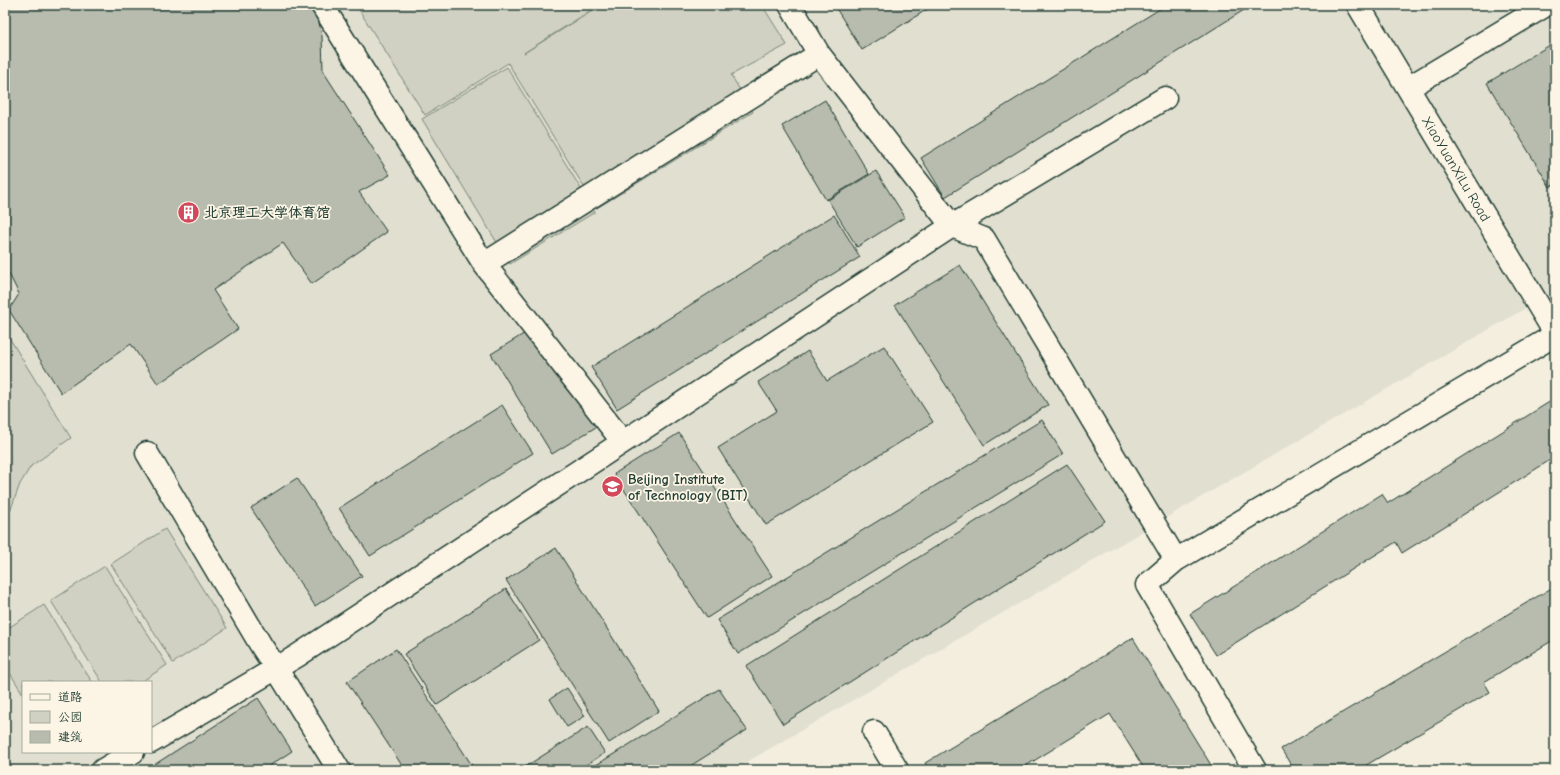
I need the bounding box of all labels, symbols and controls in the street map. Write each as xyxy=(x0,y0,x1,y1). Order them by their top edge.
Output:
street label: XiaoYuanXiLu Road xyxy=(1418,113,1494,225)
building icon: 北京理工大学体育馆 xyxy=(176,199,202,225)
place label: 北京理工大学体育馆 xyxy=(204,204,330,221)
place label: Beijing Institute of Technology (BIT) xyxy=(628,471,748,504)
school or university icon: Beijing Institute of Technology (BIT) xyxy=(599,474,625,500)
legend xyxy=(22,681,152,753)
text: 道路 xyxy=(58,690,82,704)
text: 公园 xyxy=(58,710,82,724)
text: 建筑 xyxy=(58,730,82,744)

